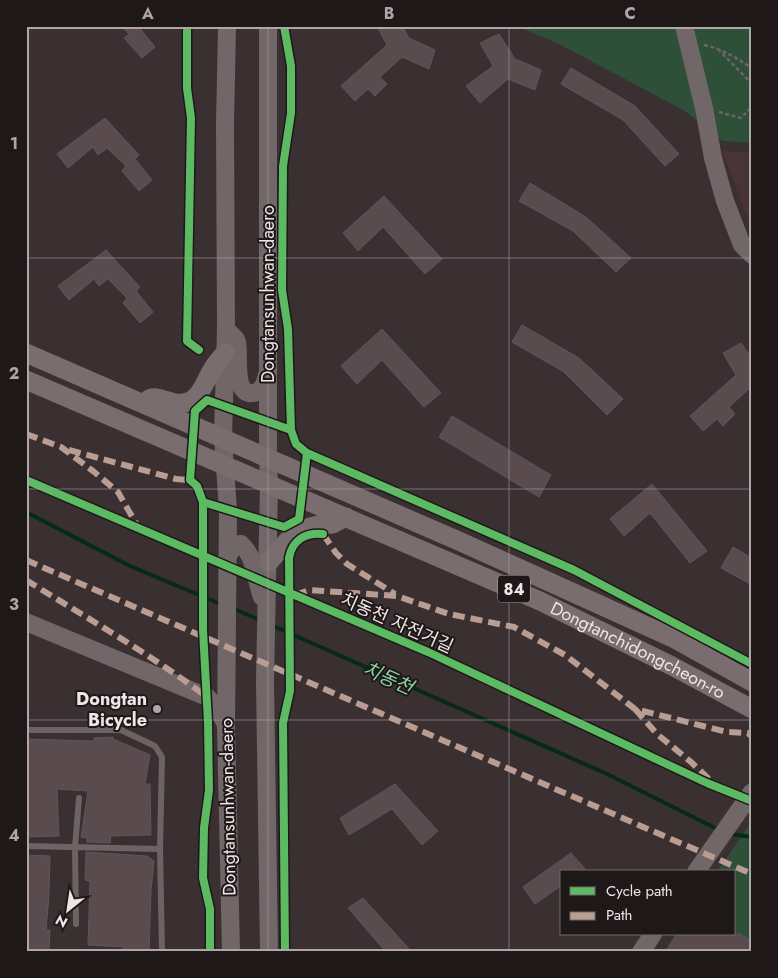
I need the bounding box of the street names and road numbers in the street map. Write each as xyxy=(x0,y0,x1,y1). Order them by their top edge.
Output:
street label: Dongtansunhwan-daero xyxy=(255,205,281,383)
road number: 84 xyxy=(498,576,530,602)
street label: 치동천 자전거길 xyxy=(336,586,458,660)
street label: Dongtanchidongcheon-ro xyxy=(546,595,730,705)
street label: Dongtansunhwan-daero xyxy=(213,718,243,896)

